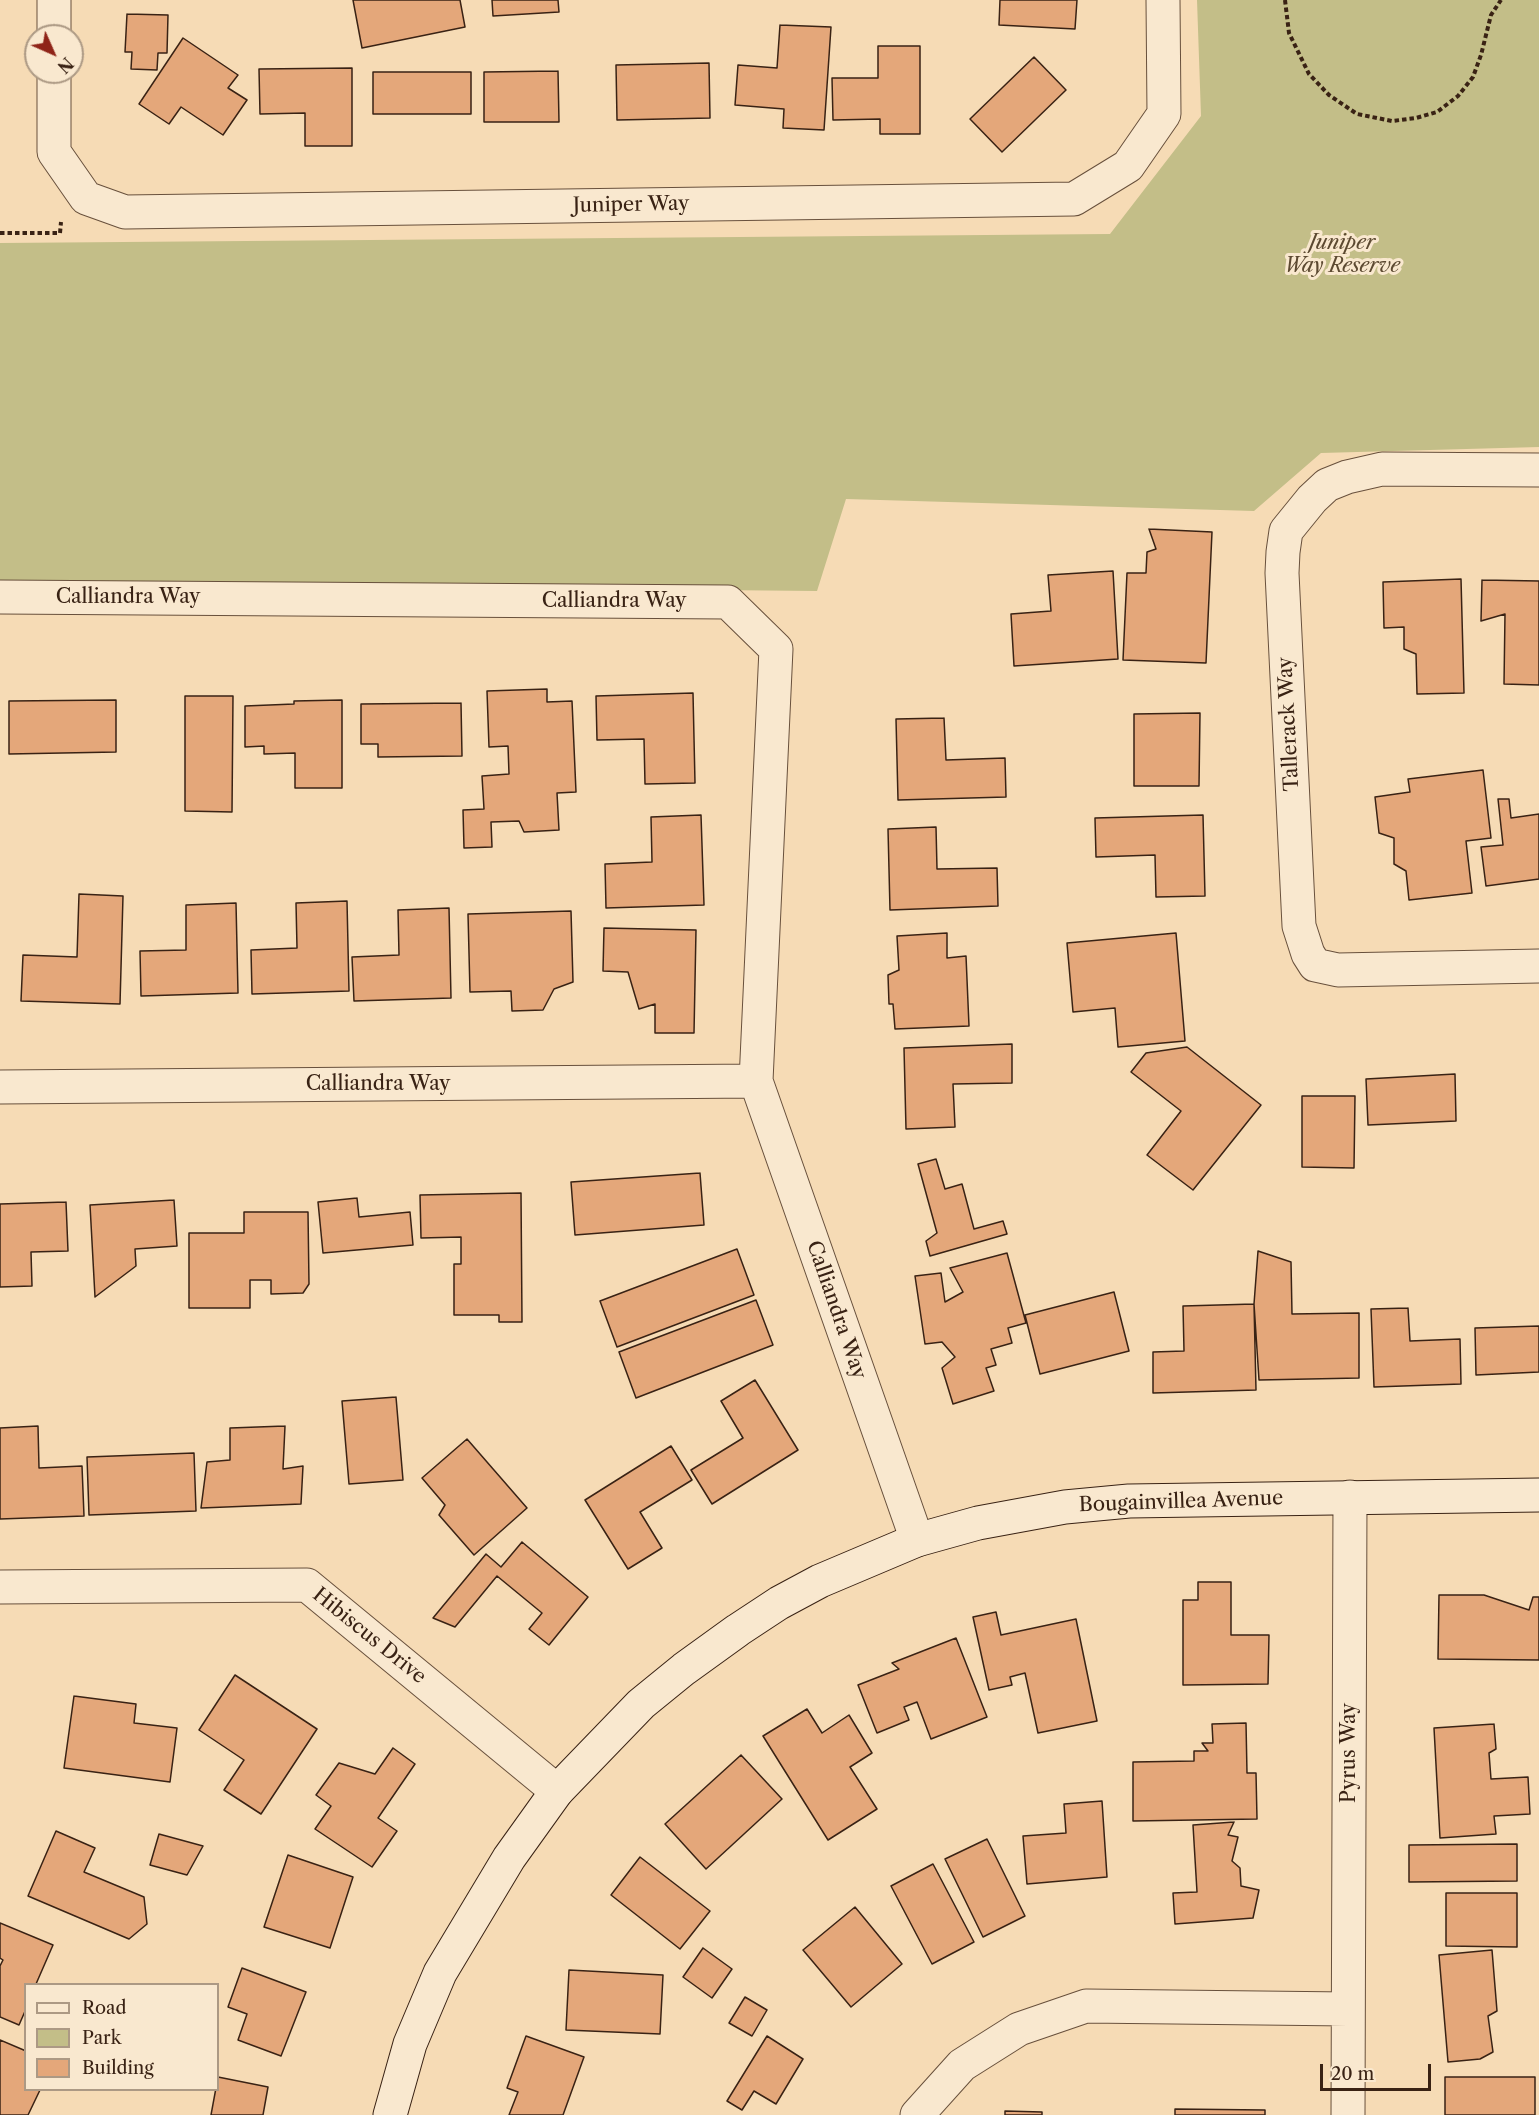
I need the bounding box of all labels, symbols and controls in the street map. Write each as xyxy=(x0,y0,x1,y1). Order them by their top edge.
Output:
north arrow xyxy=(24,24,84,84)
text: N xyxy=(53,53,77,77)
street label: Juniper Way xyxy=(573,192,689,218)
park label: Juniper Way Reserve xyxy=(1284,231,1400,278)
street label: Calliandra Way xyxy=(56,585,200,609)
street label: Calliandra Way xyxy=(542,589,686,613)
street label: Tallerack Way xyxy=(1274,656,1304,792)
street label: Calliandra Way xyxy=(306,1072,450,1096)
street label: Calliandra Way xyxy=(801,1238,871,1382)
street label: Bougainvillea Avenue xyxy=(1078,1486,1284,1518)
street label: Hibiscus Drive xyxy=(307,1583,431,1689)
street label: Pyrus Way xyxy=(1337,1703,1361,1803)
legend xyxy=(24,1983,219,2091)
text: Road xyxy=(82,1997,127,2019)
text: Park xyxy=(82,2027,121,2049)
scale bar xyxy=(1323,2052,1434,2090)
text: Building xyxy=(82,2057,154,2079)
text: 20 m xyxy=(1331,2063,1374,2085)

